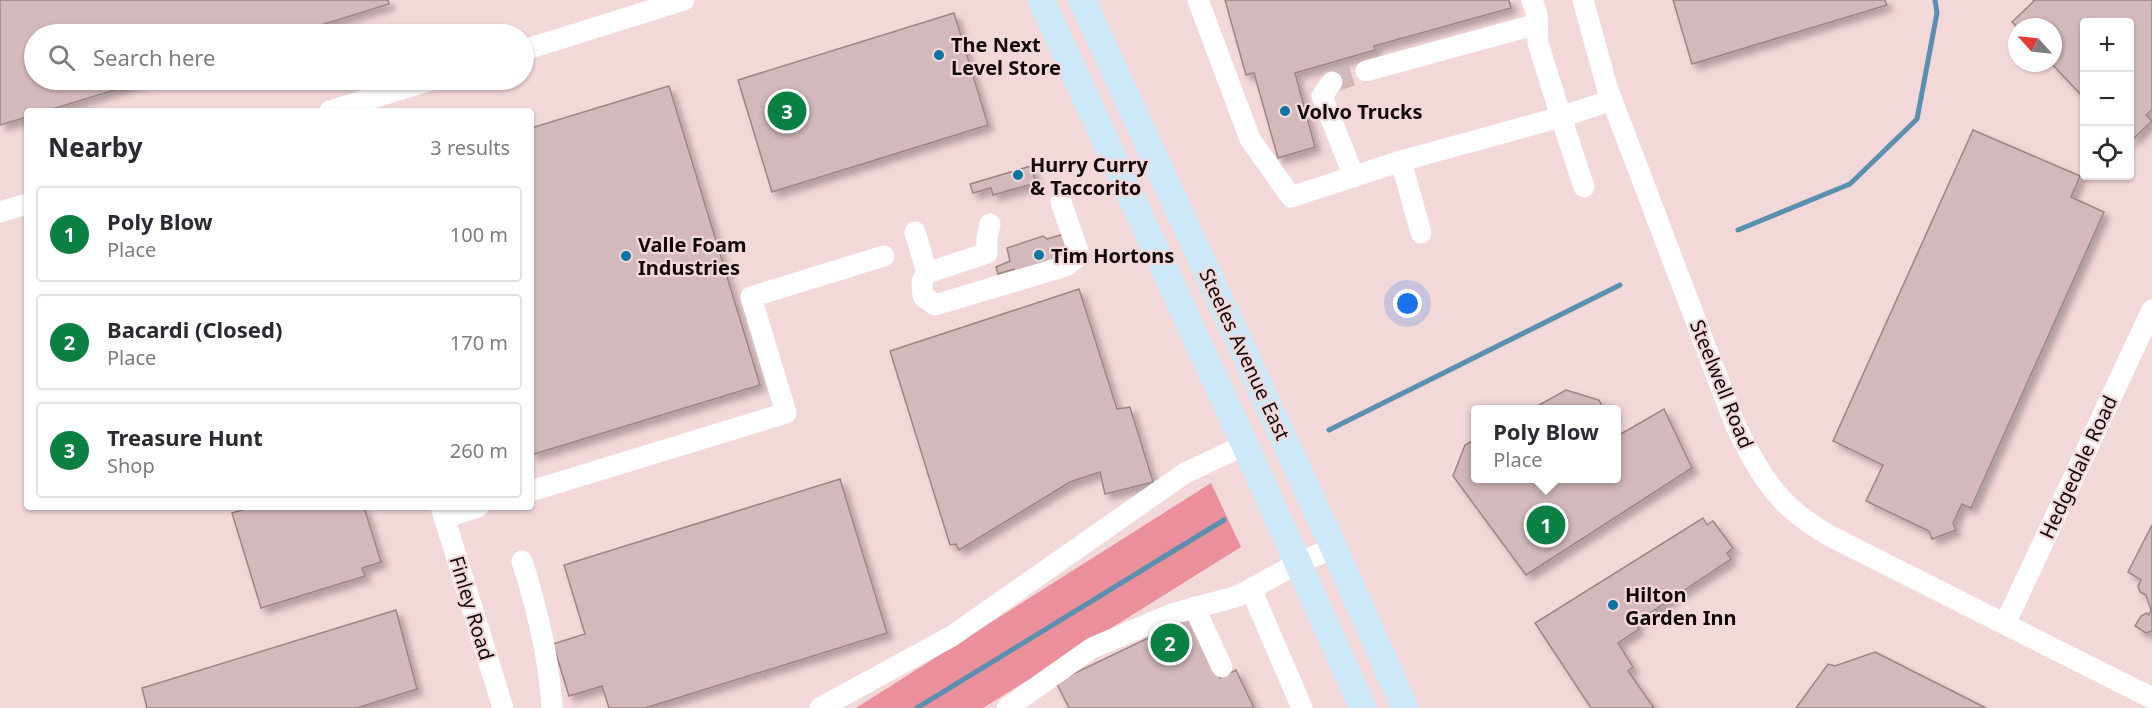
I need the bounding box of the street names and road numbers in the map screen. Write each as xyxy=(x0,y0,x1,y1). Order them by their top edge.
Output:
street label: Steeles Avenue East xyxy=(1193,264,1297,444)
street label: Steelwell Road xyxy=(1684,316,1760,452)
street label: Hedgedale Road xyxy=(2033,391,2123,543)
street label: Finley Road xyxy=(443,553,501,663)

